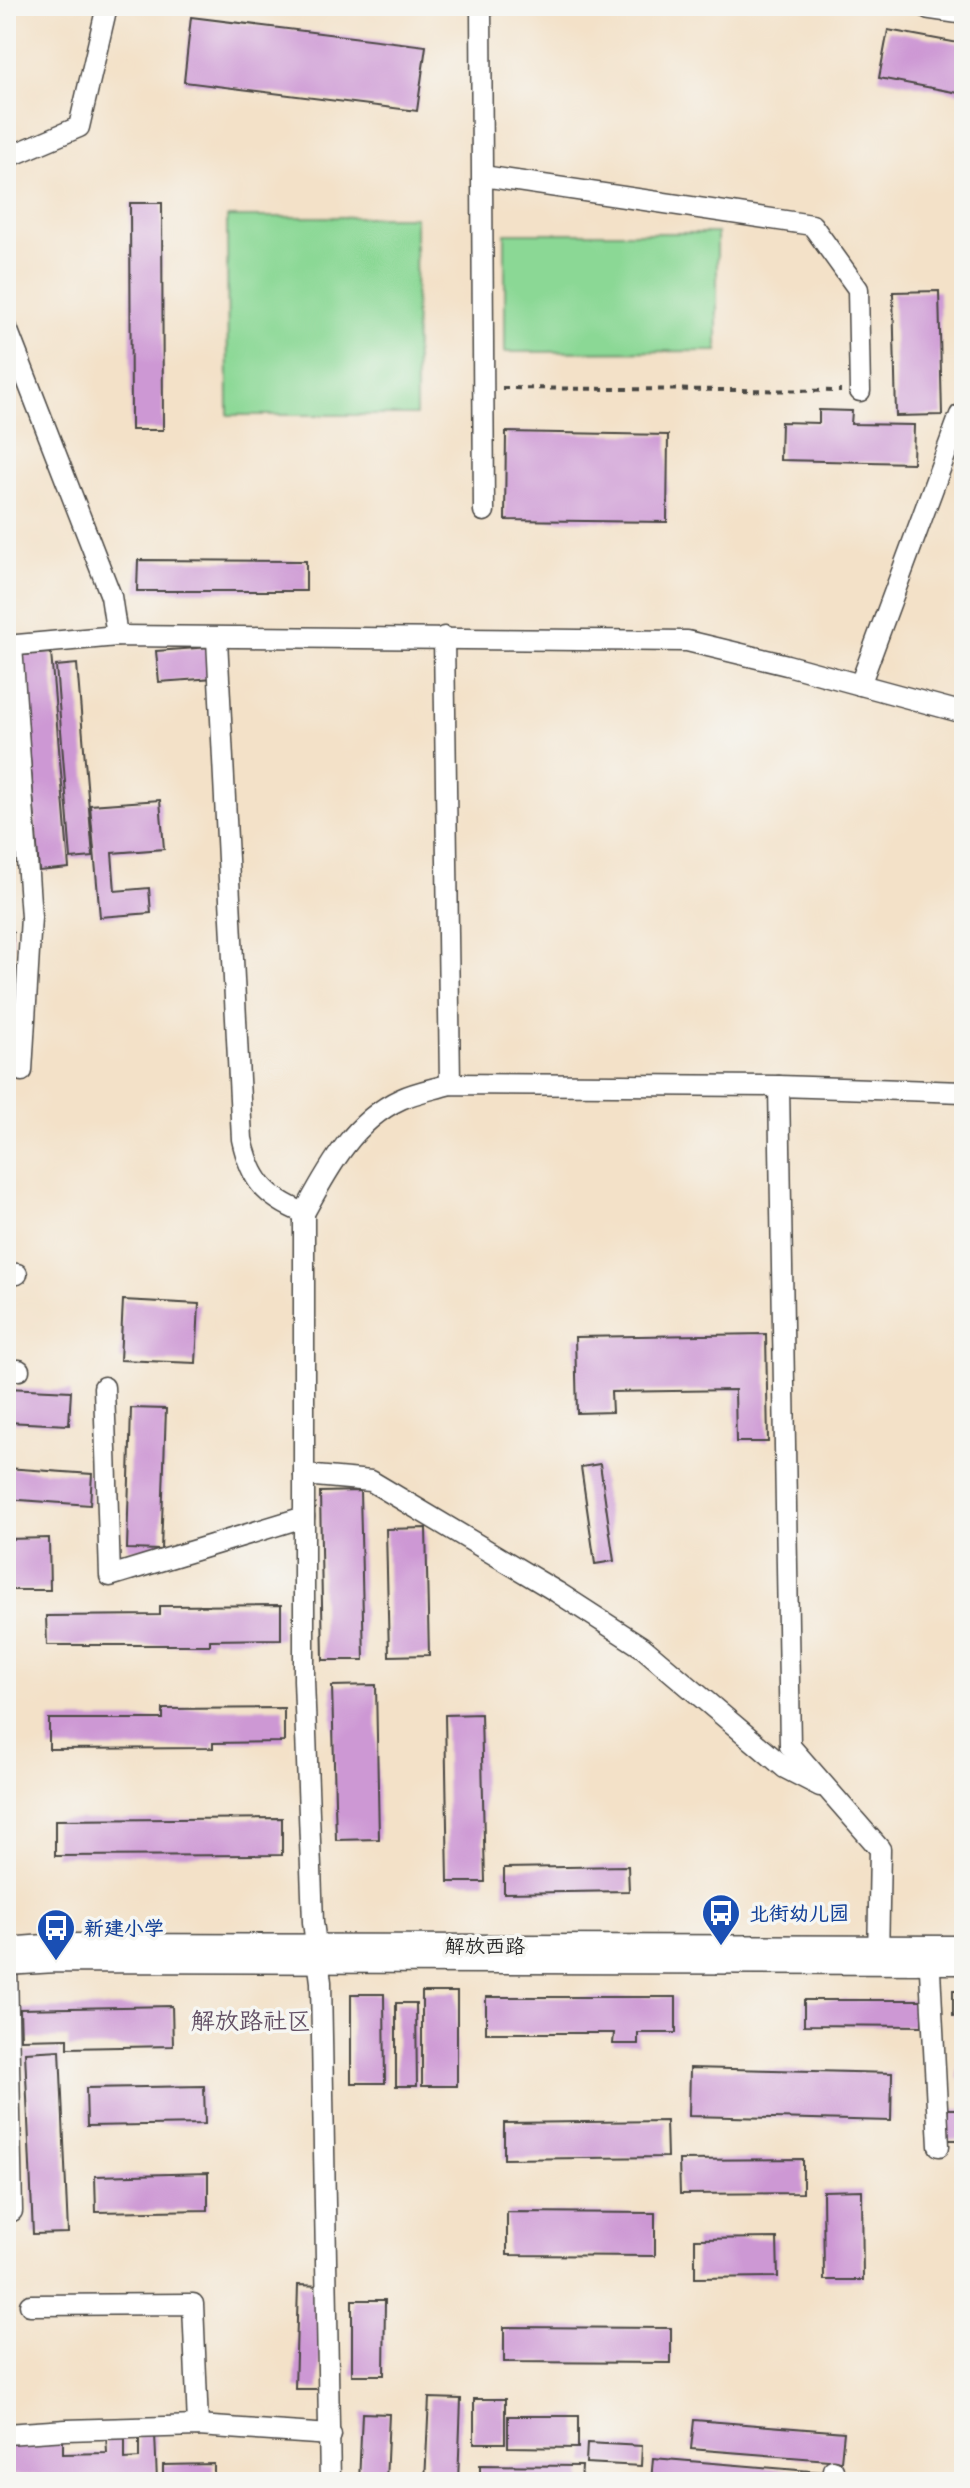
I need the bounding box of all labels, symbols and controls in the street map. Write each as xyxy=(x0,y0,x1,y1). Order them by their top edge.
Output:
bus stop icon: 北街幼儿园 xyxy=(700,1892,742,1947)
place label: 北街幼儿园 xyxy=(749,1899,849,1931)
bus stop icon: 新建小学 xyxy=(35,1907,77,1962)
place label: 新建小学 xyxy=(84,1914,164,1946)
street label: 解放西路 xyxy=(445,1932,526,1964)
district label: 解放路社区 xyxy=(191,2003,311,2042)

